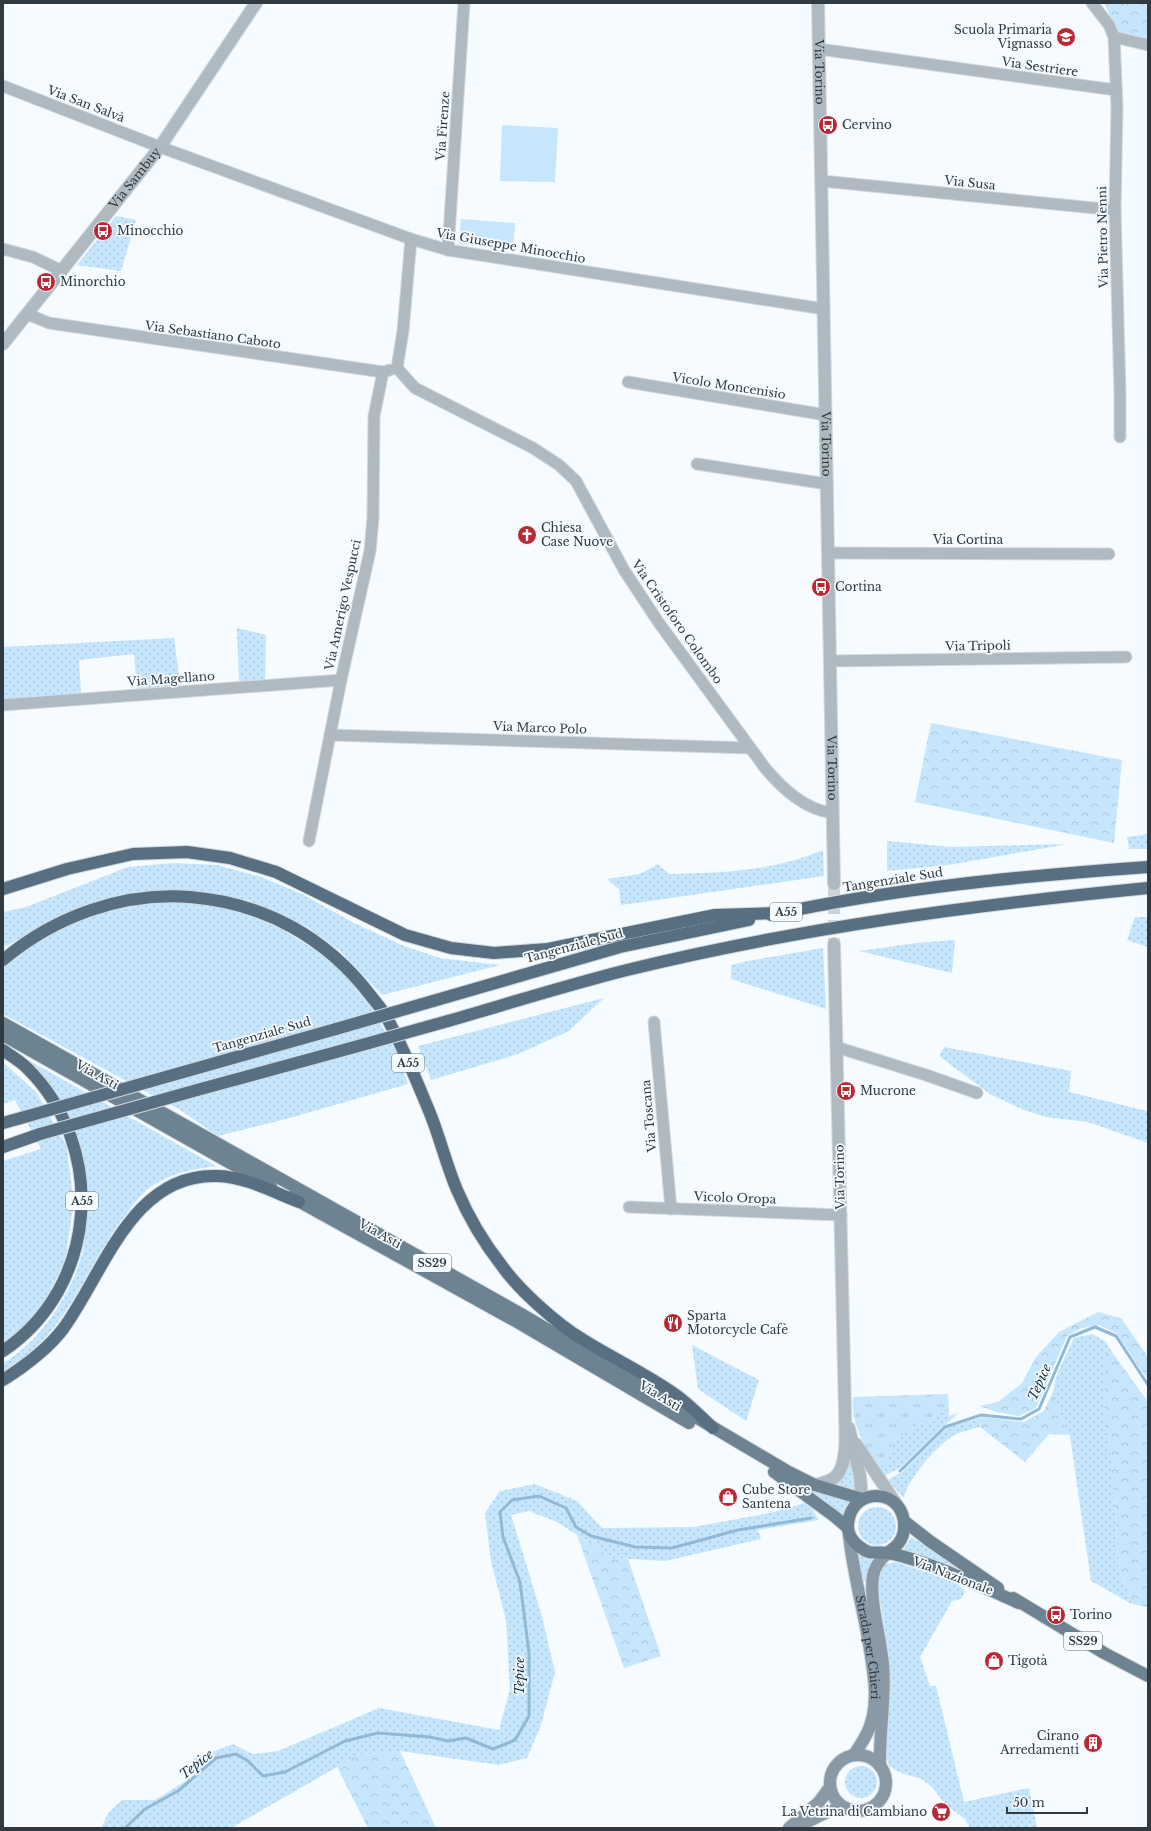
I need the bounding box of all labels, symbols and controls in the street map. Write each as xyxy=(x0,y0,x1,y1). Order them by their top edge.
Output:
place label: Scuola Primaria Vignasso xyxy=(954,22,1052,51)
school or university icon: Scuola Primaria Vignasso xyxy=(1055,26,1077,48)
street label: Via Torino xyxy=(812,38,828,105)
street label: Via Sestriere xyxy=(1000,54,1079,79)
street label: Via San Salvà xyxy=(44,82,127,125)
street label: Via Firenze xyxy=(433,91,452,162)
bus stop icon: Cervino xyxy=(817,114,839,136)
place label: Cervino xyxy=(842,117,892,132)
street label: Via Sambuy xyxy=(105,144,164,212)
street label: Via Susa xyxy=(943,172,997,193)
street label: Via Pietro Nenni xyxy=(1094,186,1111,289)
bus stop icon: Minocchio xyxy=(92,220,114,242)
place label: Minocchio xyxy=(117,223,184,238)
street label: Via Giuseppe Minocchio xyxy=(434,225,587,266)
bus stop icon: Minorchio xyxy=(35,271,57,293)
place label: Minorchio xyxy=(60,274,126,289)
street label: Via Sebastiano Caboto xyxy=(143,317,282,351)
street label: Vicolo Moncenisio xyxy=(670,369,787,402)
street label: Via Torino xyxy=(818,410,835,477)
place label: Chiesa Case Nuove xyxy=(541,520,613,549)
church icon: Chiesa Case Nuove xyxy=(516,524,538,546)
street label: Via Cortina xyxy=(932,532,1003,547)
street label: Via Amerigo Vespucci xyxy=(321,538,364,673)
street label: Via Cristoforo Colombo xyxy=(628,556,726,687)
bus stop icon: Cortina xyxy=(810,576,832,598)
place label: Cortina xyxy=(835,579,882,594)
street label: Via Tripoli xyxy=(944,637,1011,654)
street label: Via Magellano xyxy=(126,668,215,689)
street label: Via Marco Polo xyxy=(492,718,587,737)
street label: Via Torino xyxy=(824,734,840,801)
street label: Tangenziale Sud xyxy=(842,864,944,895)
road number: A55 xyxy=(770,903,802,921)
street label: Tangenziale Sud xyxy=(523,925,625,966)
street label: Tangenziale Sud xyxy=(211,1013,313,1056)
road number: A55 xyxy=(392,1054,424,1072)
street label: Via Asti xyxy=(73,1056,121,1092)
street label: Via Toscana xyxy=(638,1079,659,1154)
bus stop icon: Mucrone xyxy=(835,1080,857,1102)
place label: Mucrone xyxy=(860,1083,916,1098)
street label: Via Torino xyxy=(831,1144,848,1211)
street label: Vicolo Oropa xyxy=(693,1189,777,1206)
road number: A55 xyxy=(66,1192,98,1210)
street label: Via Asti xyxy=(356,1215,404,1251)
road number: SS29 xyxy=(413,1254,451,1272)
place label: Sparta Motorcycle Cafè xyxy=(687,1308,788,1337)
restaurant icon: Sparta Motorcycle Cafè xyxy=(662,1312,684,1334)
water label: Tepice xyxy=(1024,1361,1055,1403)
street label: Via Asti xyxy=(636,1377,684,1414)
place label: Cube Store Santena xyxy=(742,1482,810,1511)
shop icon: Cube Store Santena xyxy=(717,1486,739,1508)
street label: Via Nazionale xyxy=(910,1553,996,1598)
street label: Strada per Chieri xyxy=(853,1594,883,1700)
bus stop icon: Torino xyxy=(1045,1604,1067,1626)
place label: Torino xyxy=(1070,1607,1112,1622)
road number: SS29 xyxy=(1064,1632,1102,1650)
shop icon: Tigotà xyxy=(983,1650,1005,1672)
place label: Tigotà xyxy=(1008,1653,1048,1668)
water label: Tepice xyxy=(511,1657,528,1695)
place label: Cirano Arredamenti xyxy=(999,1728,1079,1757)
building icon: Cirano Arredamenti xyxy=(1082,1732,1104,1754)
water label: Tepice xyxy=(176,1746,217,1783)
scale bar xyxy=(1007,1789,1087,1815)
text: 50 m xyxy=(1013,1795,1045,1810)
supermarket icon: La Vetrina di Cambiano xyxy=(930,1801,952,1823)
place label: La Vetrina di Cambiano xyxy=(781,1804,927,1819)

